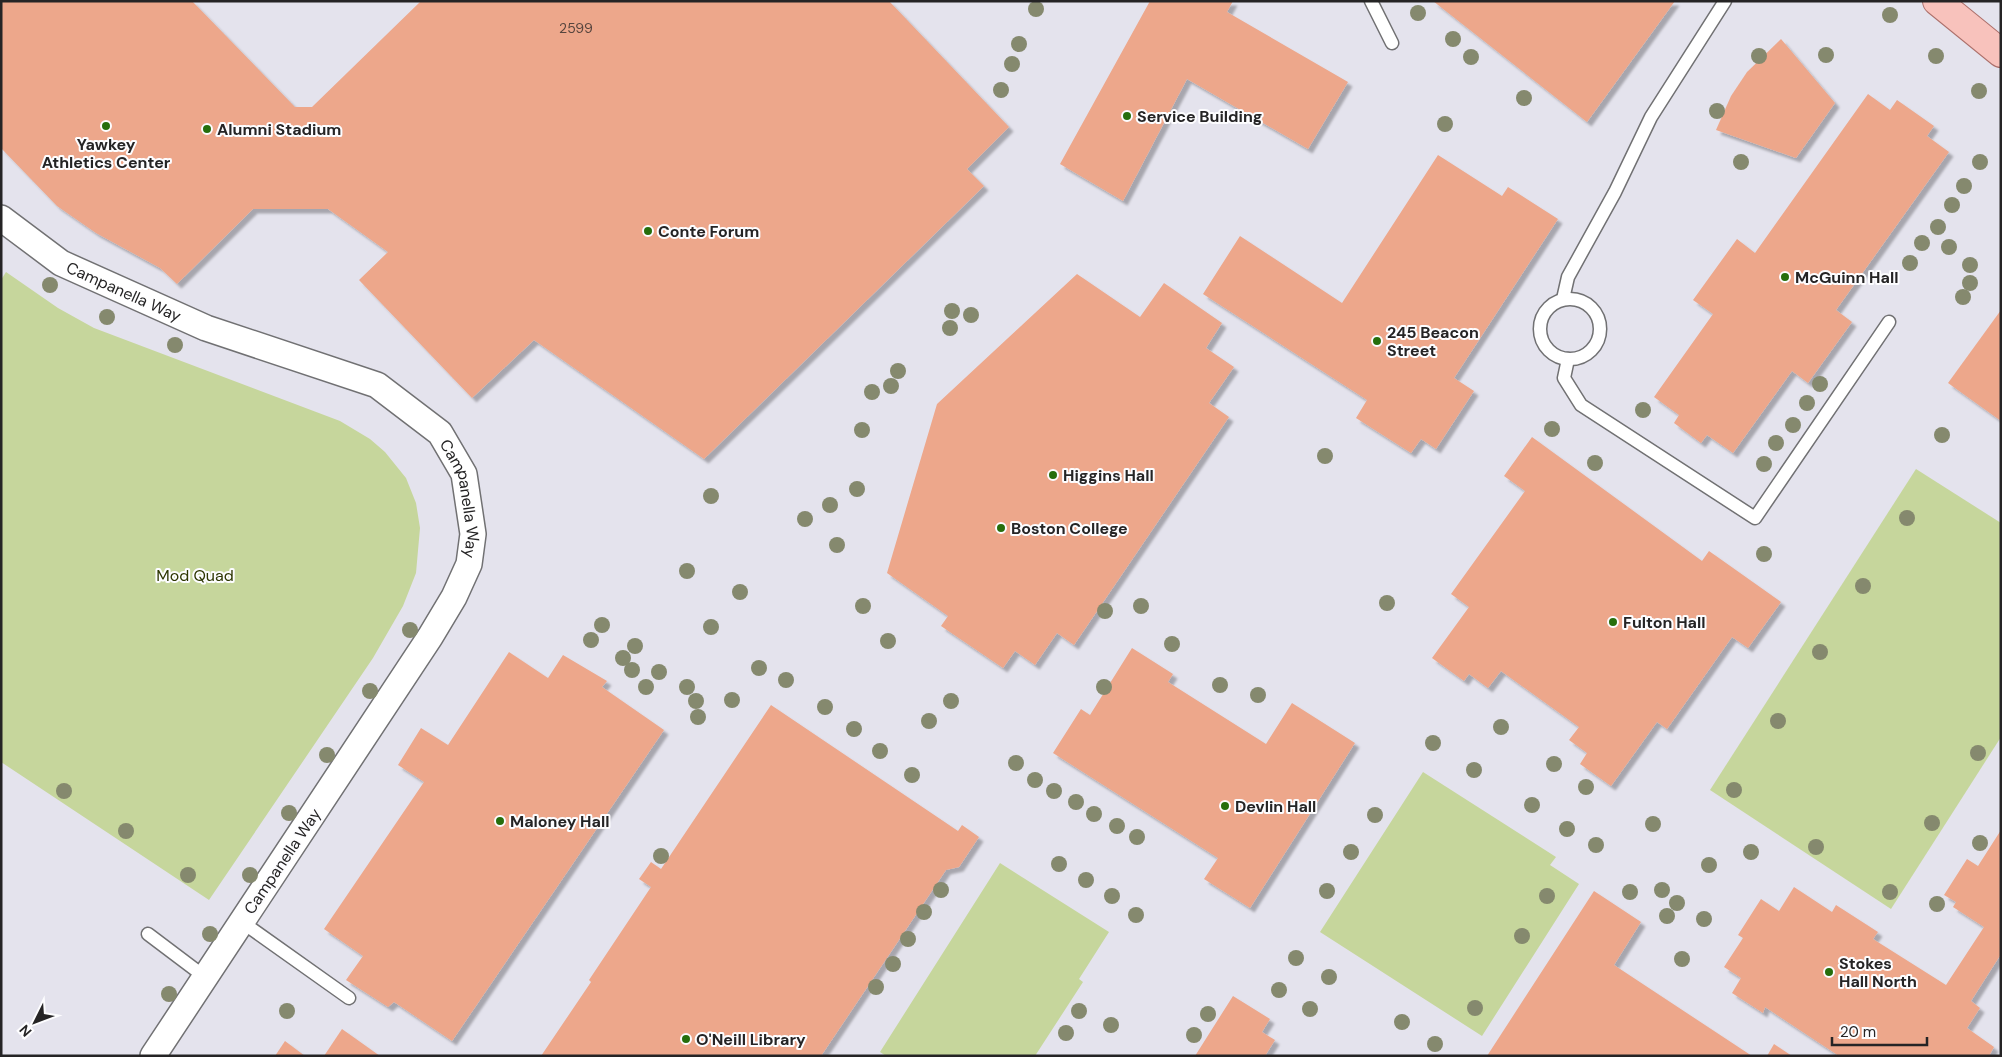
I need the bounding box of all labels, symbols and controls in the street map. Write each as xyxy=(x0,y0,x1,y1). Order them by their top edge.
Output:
house number: 2599 xyxy=(559,19,593,37)
place label: Service Building xyxy=(1137,106,1262,127)
marker: Service Building xyxy=(1121,110,1133,122)
place label: Alumni Stadium xyxy=(217,119,341,140)
marker: Yawkey Athletics Center xyxy=(100,120,112,132)
marker: Alumni Stadium xyxy=(201,123,213,135)
place label: Yawkey Athletics Center xyxy=(42,134,171,173)
place label: Conte Forum xyxy=(658,221,759,242)
marker: Conte Forum xyxy=(642,225,654,237)
street label: Campanella Way xyxy=(63,257,185,327)
place label: McGuinn Hall xyxy=(1795,267,1898,288)
marker: McGuinn Hall xyxy=(1779,271,1791,283)
place label: 245 Beacon Street xyxy=(1387,322,1479,361)
marker: 245 Beacon Street xyxy=(1371,335,1383,347)
street label: Campanella Way xyxy=(435,436,484,560)
place label: Higgins Hall xyxy=(1063,465,1154,486)
marker: Higgins Hall xyxy=(1047,469,1059,481)
place label: Boston College xyxy=(1011,518,1128,539)
marker: Boston College xyxy=(995,522,1007,534)
park label: Mod Quad xyxy=(156,565,234,586)
place label: Fulton Hall xyxy=(1623,612,1705,633)
marker: Fulton Hall xyxy=(1607,616,1619,628)
place label: Devlin Hall xyxy=(1235,796,1316,817)
marker: Devlin Hall xyxy=(1219,800,1231,812)
street label: Campanella Way xyxy=(239,804,326,918)
place label: Maloney Hall xyxy=(510,811,609,832)
marker: Maloney Hall xyxy=(494,815,506,827)
place label: Stokes Hall North xyxy=(1839,953,1917,992)
marker: Stokes Hall North xyxy=(1823,966,1835,978)
north arrow xyxy=(10,997,60,1047)
scale bar xyxy=(1832,1014,1927,1046)
text: N xyxy=(15,1021,35,1041)
text: 20 m xyxy=(1840,1022,1876,1042)
place label: O'Neill Library xyxy=(696,1029,806,1050)
marker: O'Neill Library xyxy=(680,1033,692,1045)

